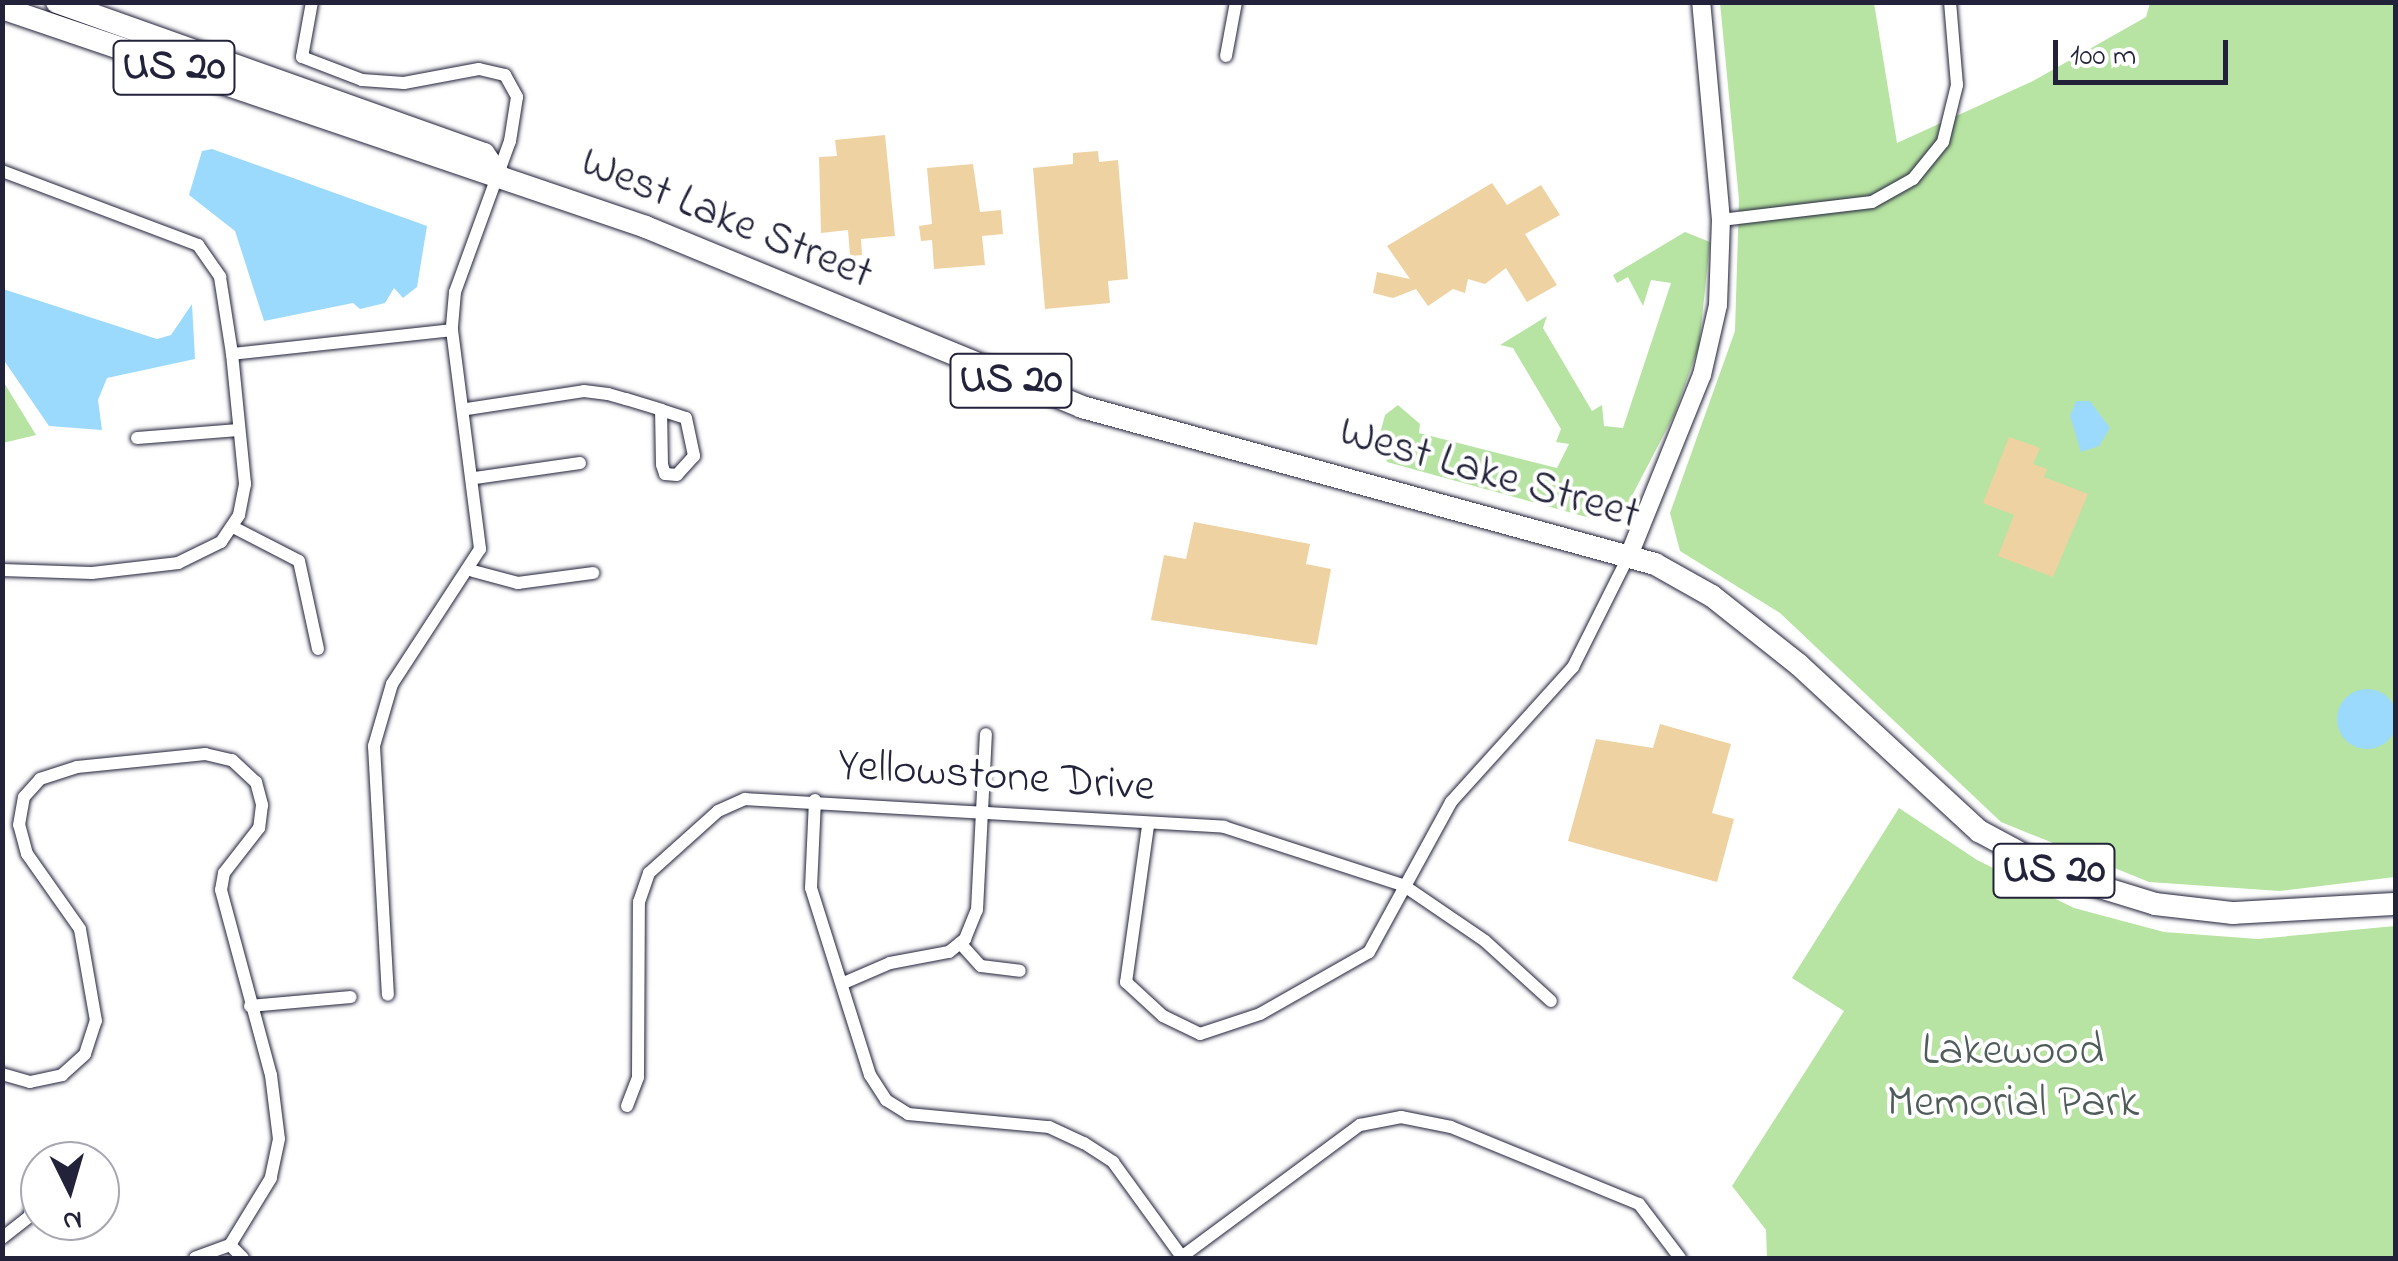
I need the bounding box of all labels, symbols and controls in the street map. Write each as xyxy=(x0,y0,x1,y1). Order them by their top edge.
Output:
scale bar xyxy=(2058,20,2233,82)
road number: US 20 xyxy=(111,31,236,105)
text: 100 m xyxy=(2070,35,2136,79)
street label: West Lake Street xyxy=(572,137,880,303)
road number: US 20 xyxy=(948,344,1074,418)
street label: West Lake Street xyxy=(1333,406,1645,544)
street label: Yellowstone Drive xyxy=(836,740,1156,816)
road number: US 20 xyxy=(1992,834,2116,908)
park label: Lakewood Memorial Park xyxy=(1887,1026,2139,1132)
north arrow xyxy=(20,1141,120,1241)
text: N xyxy=(61,1198,84,1241)

